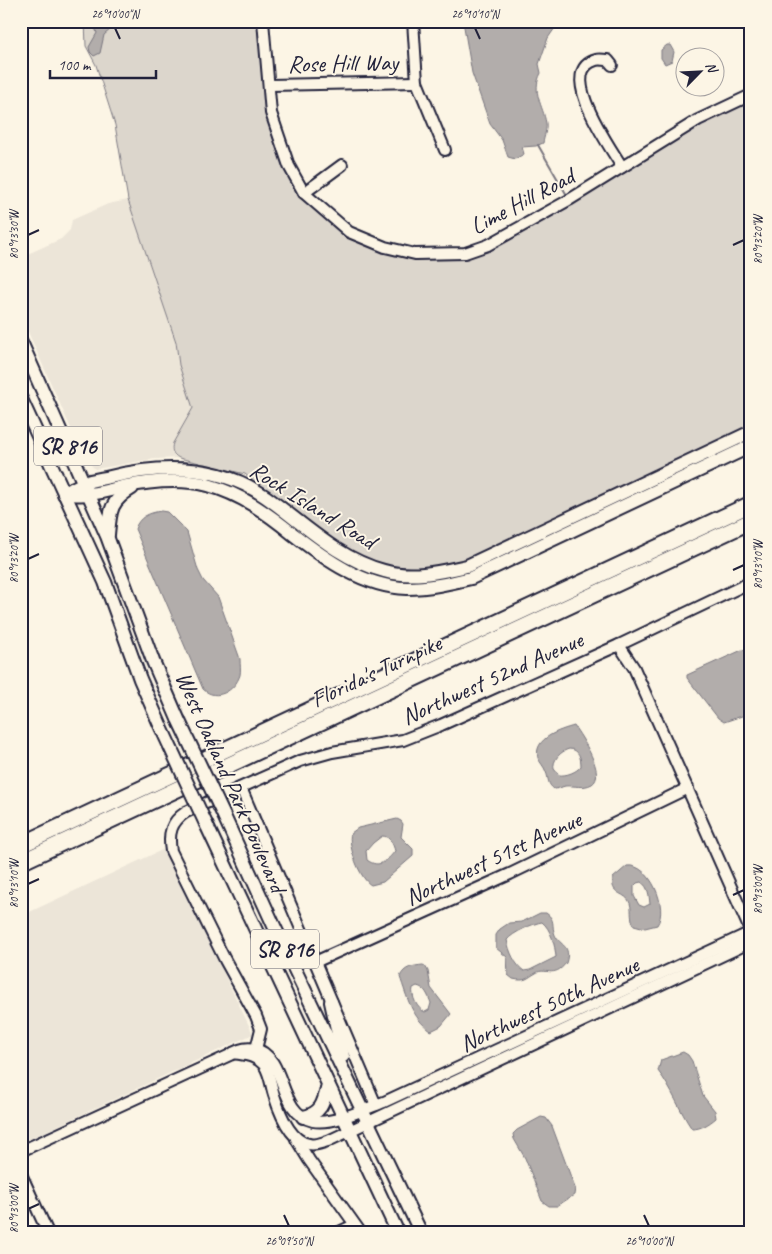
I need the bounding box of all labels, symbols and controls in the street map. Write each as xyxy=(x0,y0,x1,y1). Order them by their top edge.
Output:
text: 26°10'00"N xyxy=(91,6,140,22)
text: 26°10'10"N xyxy=(451,6,500,22)
street label: Rose Hill Way xyxy=(288,47,400,79)
scale bar xyxy=(50,48,156,80)
north arrow xyxy=(674,48,724,98)
text: 100 m xyxy=(58,56,92,75)
text: N xyxy=(702,59,722,76)
street label: Lime Hill Road xyxy=(465,160,582,241)
text: 80°13'30"W xyxy=(6,208,22,259)
text: 80°13'20"W xyxy=(750,213,766,264)
road number: SR 816 xyxy=(34,426,102,466)
street label: Rock Island Road xyxy=(244,454,385,557)
text: 80°13'20"W xyxy=(6,532,22,583)
text: 80°13'10"W xyxy=(750,538,766,589)
street label: Northwest 52nd Avenue xyxy=(397,624,589,731)
street label: Florida's Turnpike xyxy=(306,627,448,714)
street label: West Oakland Park Boulevard xyxy=(169,667,295,900)
street label: Northwest 51st Avenue xyxy=(400,803,588,912)
text: 80°13'10"W xyxy=(6,857,22,908)
text: 80°13'00"W xyxy=(750,863,766,914)
road number: SR 816 xyxy=(251,930,319,969)
street label: Northwest 50th Avenue xyxy=(455,948,645,1059)
text: 80°13'00"W xyxy=(6,1182,22,1233)
text: 26°09'50"N xyxy=(265,1233,314,1249)
text: 26°10'00"N xyxy=(625,1233,674,1249)

